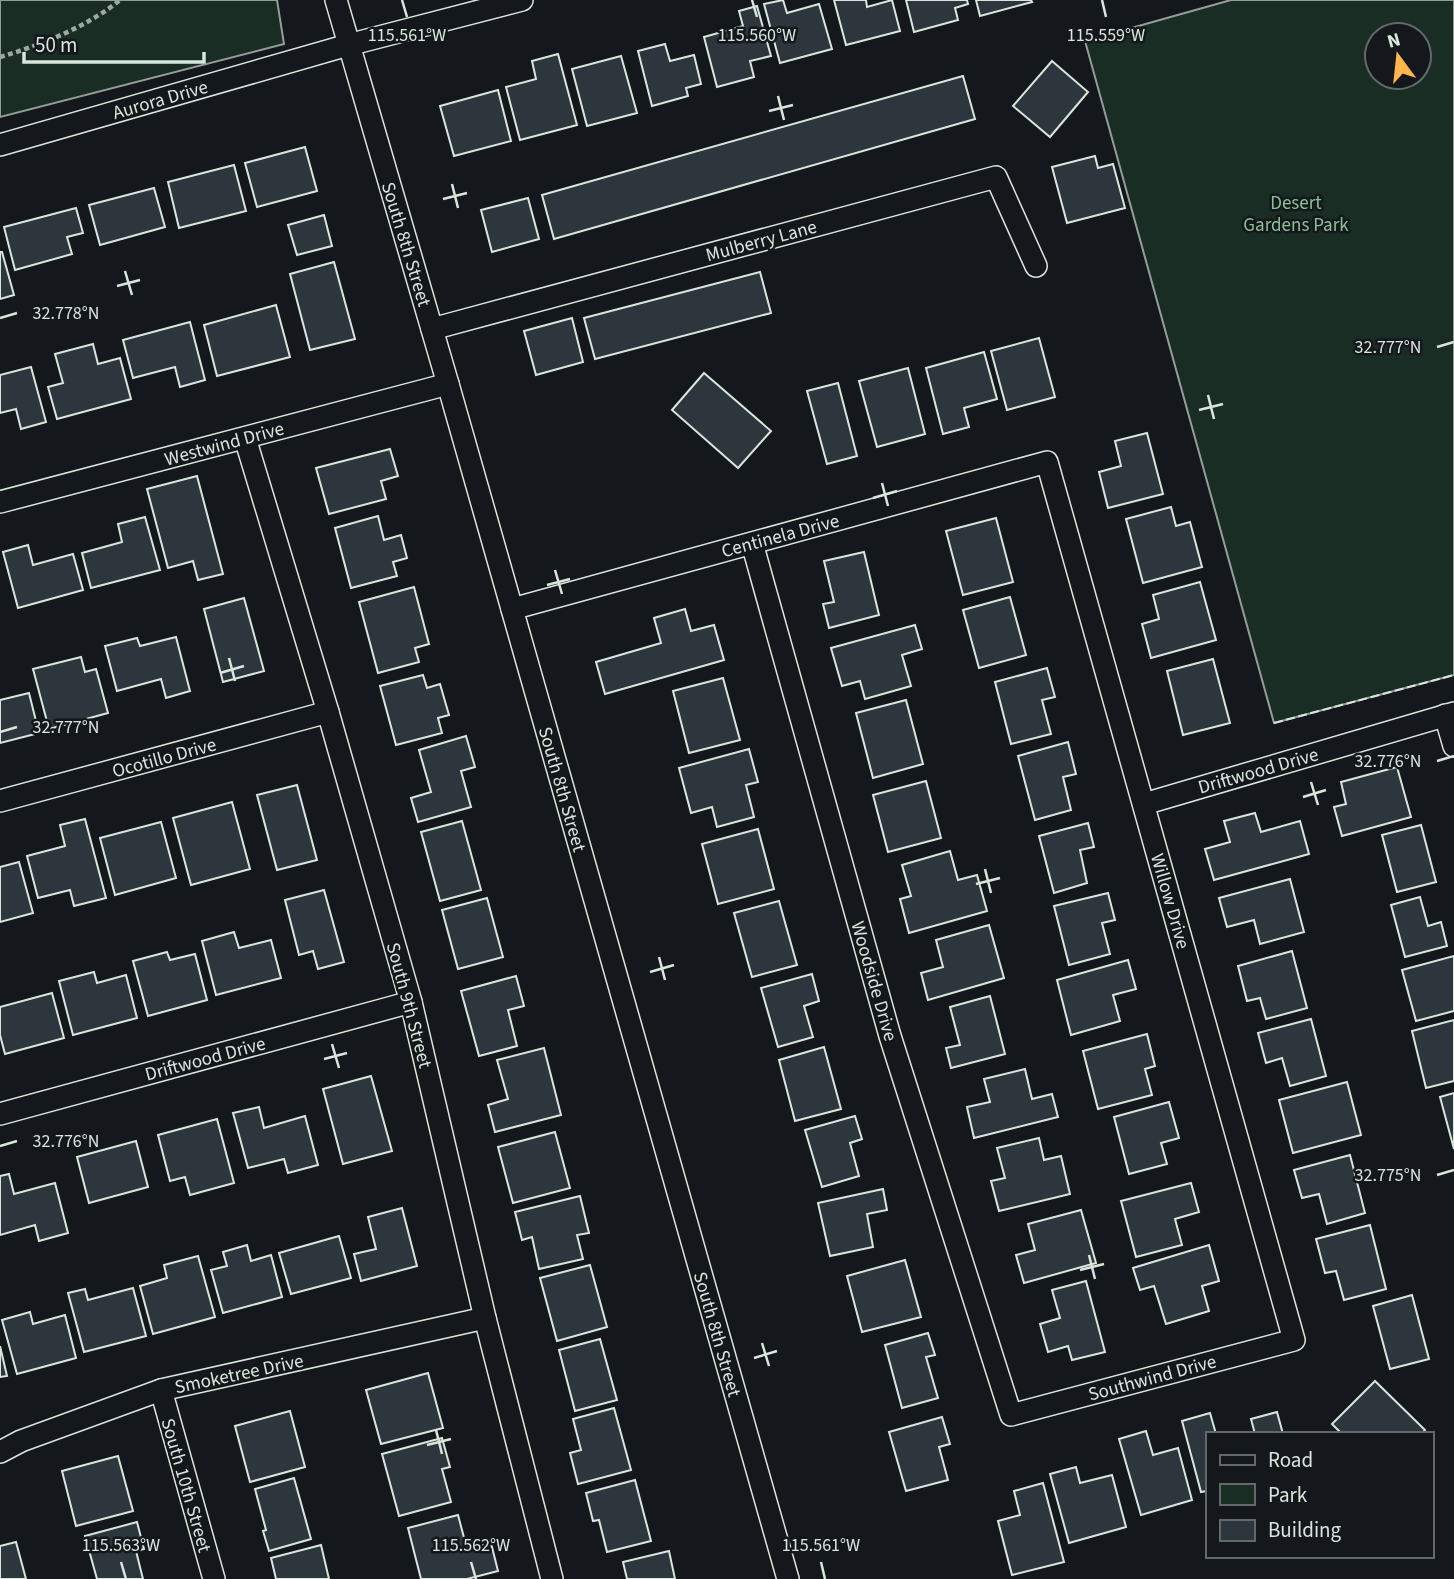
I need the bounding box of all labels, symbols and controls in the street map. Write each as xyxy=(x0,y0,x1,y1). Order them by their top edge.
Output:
scale bar xyxy=(24,21,205,65)
north arrow xyxy=(1363,21,1433,91)
text: 115.561°W xyxy=(368,23,446,48)
text: 115.560°W xyxy=(718,23,796,48)
text: 115.559°W xyxy=(1067,23,1145,48)
text: N xyxy=(1384,26,1404,56)
text: 50 m xyxy=(35,30,77,60)
street label: Aurora Drive xyxy=(110,74,211,127)
street label: South 8th Street xyxy=(374,179,437,311)
park label: Desert Gardens Park xyxy=(1243,190,1349,239)
street label: Mulberry Lane xyxy=(703,214,820,269)
text: 32.778°N xyxy=(33,301,99,326)
text: 32.777°N xyxy=(1355,335,1421,360)
street label: Westwind Drive xyxy=(162,416,287,473)
street label: Centinela Drive xyxy=(718,508,842,565)
text: 32.777°N xyxy=(33,715,99,740)
street label: South 8th Street xyxy=(531,724,592,856)
street label: Ocotillo Drive xyxy=(109,732,220,785)
street label: Driftwood Drive xyxy=(1195,741,1322,802)
text: 32.776°N xyxy=(1355,749,1421,774)
street label: Willow Drive xyxy=(1143,851,1196,952)
street label: Woodside Drive xyxy=(844,918,904,1045)
street label: South 9th Street xyxy=(379,940,438,1072)
street label: Driftwood Drive xyxy=(142,1030,269,1089)
text: 32.776°N xyxy=(33,1129,99,1154)
text: 32.775°N xyxy=(1355,1163,1421,1188)
street label: South 8th Street xyxy=(686,1269,747,1401)
street label: Smoketree Drive xyxy=(172,1348,306,1401)
street label: Southwind Drive xyxy=(1085,1348,1220,1409)
street label: South 10th Street xyxy=(154,1415,218,1556)
legend xyxy=(1206,1432,1433,1558)
text: Road xyxy=(1268,1445,1313,1475)
text: Park xyxy=(1268,1480,1308,1510)
text: Building xyxy=(1268,1515,1342,1545)
text: 115.563°W xyxy=(82,1533,160,1558)
text: 115.562°W xyxy=(432,1533,510,1558)
text: 115.561°W xyxy=(782,1533,860,1558)

